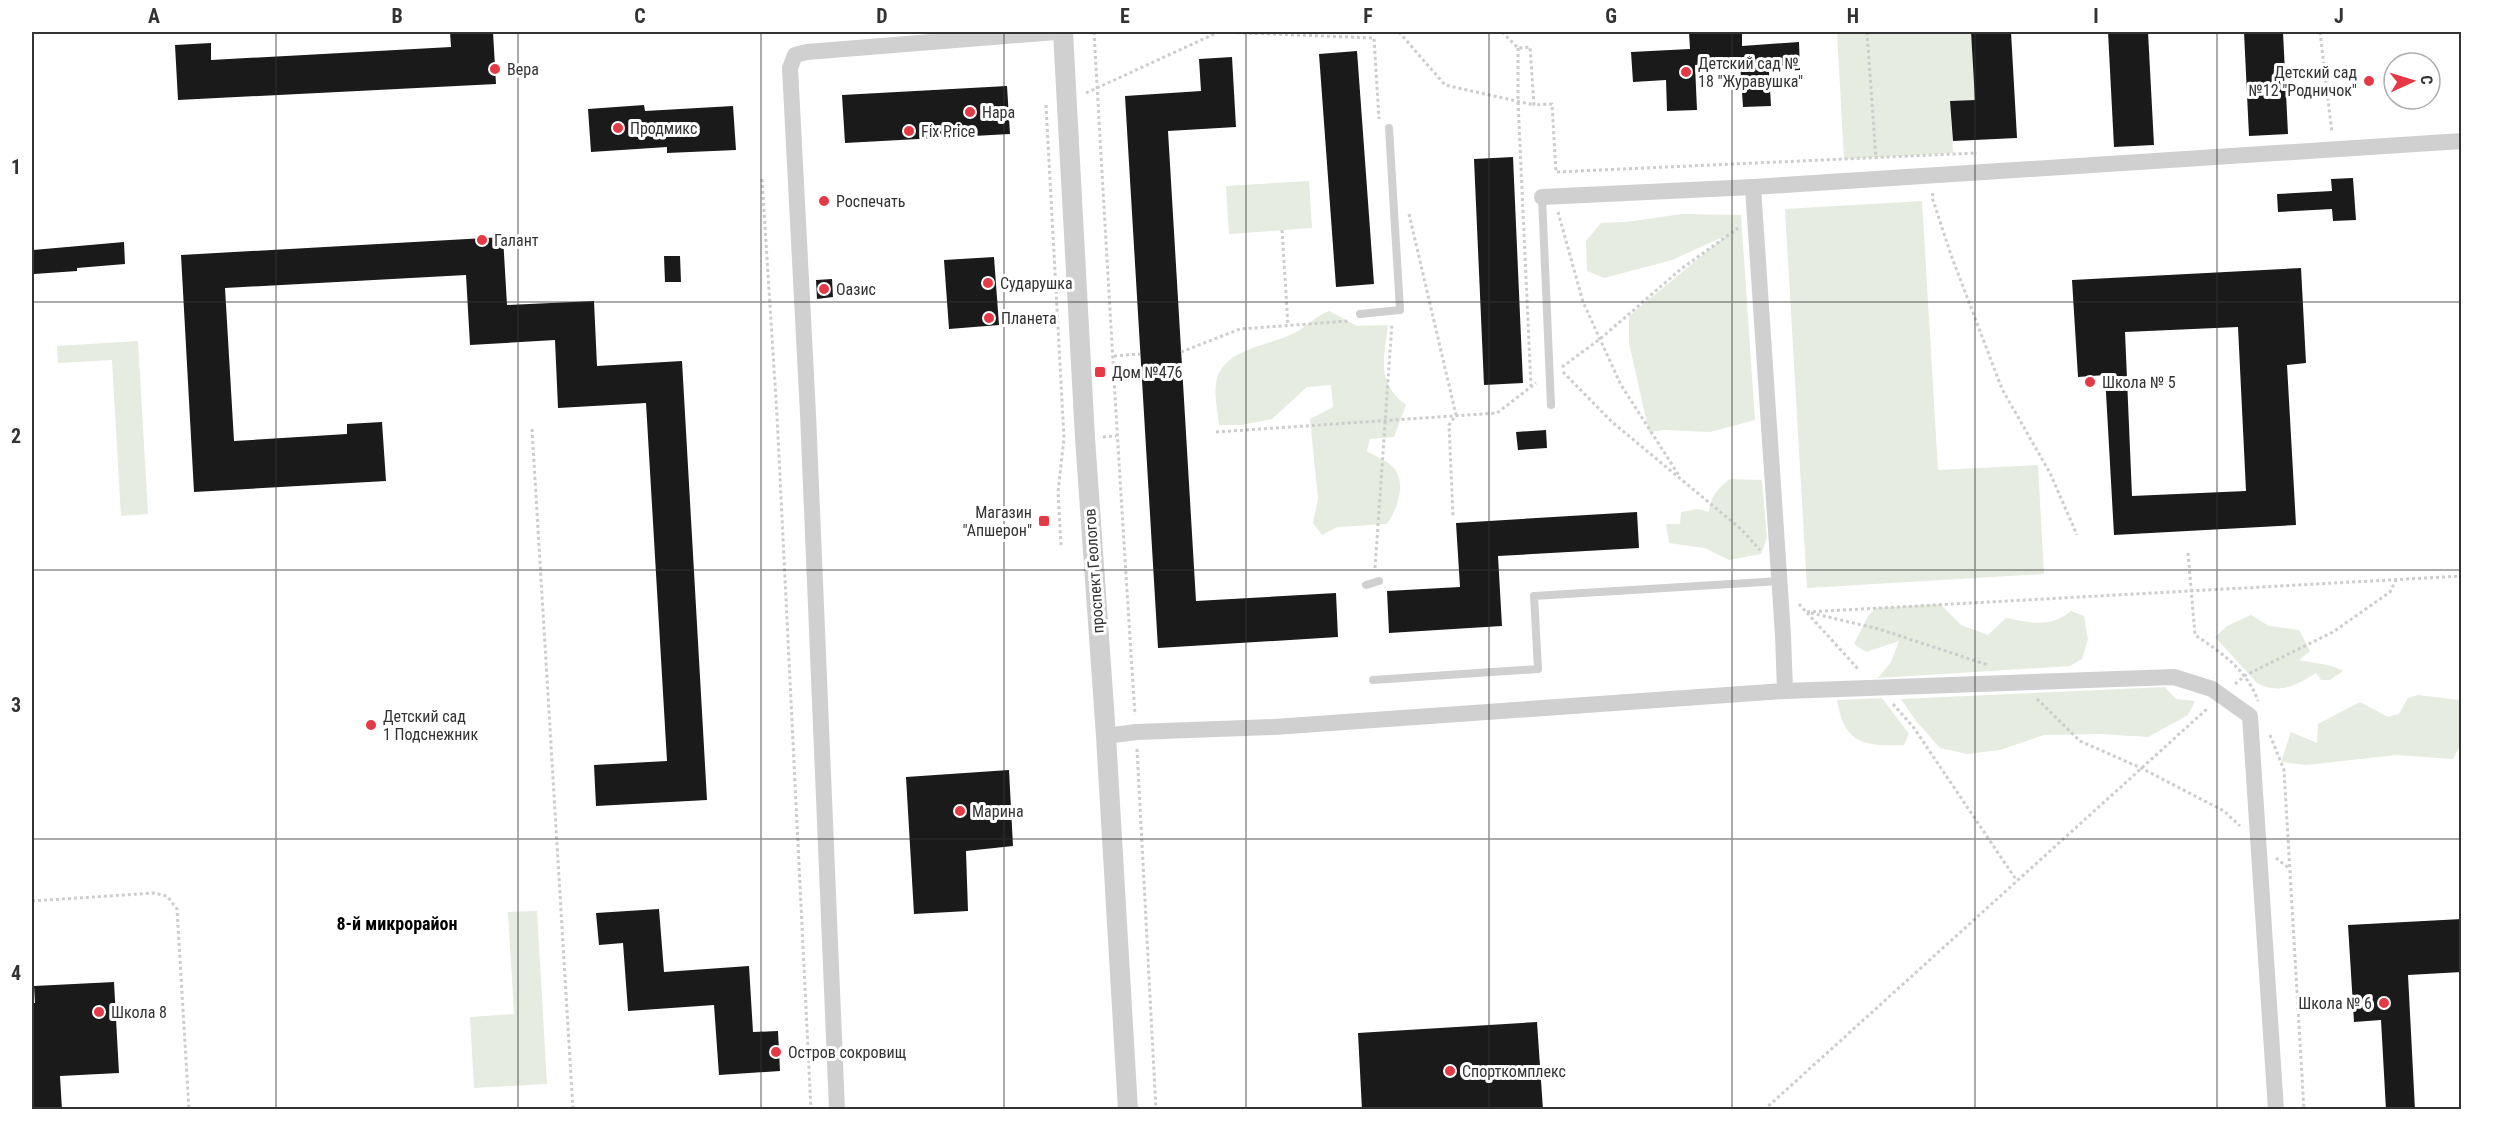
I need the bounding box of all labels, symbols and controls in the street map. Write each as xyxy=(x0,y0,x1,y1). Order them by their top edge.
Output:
text: A xyxy=(148,4,160,28)
text: B xyxy=(391,4,403,28)
text: C xyxy=(634,4,646,28)
text: D xyxy=(876,4,888,28)
text: E xyxy=(1120,4,1130,28)
text: F xyxy=(1363,4,1373,28)
text: G xyxy=(1605,4,1617,28)
text: H xyxy=(1847,4,1859,28)
text: I xyxy=(2093,4,2099,28)
text: J xyxy=(2334,4,2344,28)
north arrow xyxy=(2382,51,2442,111)
place label: Детский сад № 18 "Журавушка" xyxy=(1698,54,1803,91)
place label: Вера xyxy=(507,60,539,79)
marker: Вера xyxy=(488,62,502,76)
place label: Детский сад №12 "Родничок" xyxy=(2249,63,2357,100)
marker: Детский сад № 18 "Журавушка" xyxy=(1679,65,1693,79)
marker: Детский сад №12 "Родничок" xyxy=(2362,74,2376,88)
text: С xyxy=(2417,75,2436,85)
place label: Нара xyxy=(982,103,1015,122)
marker: Нара xyxy=(963,105,977,119)
place label: Продмикс xyxy=(630,119,697,138)
marker: Продмикс xyxy=(611,121,625,135)
place label: Fix Price xyxy=(921,122,975,141)
marker: Fix Price xyxy=(902,124,916,138)
text: 1 xyxy=(11,155,21,179)
place label: Роспечать xyxy=(836,192,906,211)
marker: Роспечать xyxy=(817,194,831,208)
place label: Галант xyxy=(494,231,539,250)
marker: Галант xyxy=(475,233,489,247)
place label: Сударушка xyxy=(1000,274,1073,293)
marker: Сударушка xyxy=(981,276,995,290)
place label: Оазис xyxy=(836,280,876,299)
marker: Оазис xyxy=(817,282,831,296)
place label: Планета xyxy=(1001,309,1057,328)
marker: Планета xyxy=(982,311,996,325)
place label: Дом №476 xyxy=(1112,363,1183,382)
marker: Дом №476 xyxy=(1093,365,1107,379)
place label: Школа № 5 xyxy=(2102,373,2176,392)
marker: Школа № 5 xyxy=(2083,375,2097,389)
text: 2 xyxy=(11,424,21,448)
place label: Магазин "Апшерон" xyxy=(962,503,1032,540)
street label: проспект Геологов xyxy=(1080,508,1108,634)
marker: Магазин "Апшерон" xyxy=(1037,514,1051,528)
text: 3 xyxy=(11,693,21,717)
place label: Детский сад 1 Подснежник xyxy=(383,707,478,744)
marker: Детский сад 1 Подснежник xyxy=(364,718,378,732)
place label: Марина xyxy=(972,802,1024,821)
marker: Марина xyxy=(953,804,967,818)
district label: 8-й микрорайон xyxy=(337,913,457,934)
text: 4 xyxy=(11,961,21,985)
place label: Школа № 6 xyxy=(2298,994,2372,1013)
marker: Школа № 6 xyxy=(2377,996,2391,1010)
place label: Школа 8 xyxy=(111,1003,167,1022)
marker: Школа 8 xyxy=(92,1005,106,1019)
place label: Остров сокровищ xyxy=(788,1043,907,1062)
marker: Остров сокровищ xyxy=(769,1045,783,1059)
place label: Спорткомплекс xyxy=(1462,1062,1566,1081)
marker: Спорткомплекс xyxy=(1443,1064,1457,1078)

